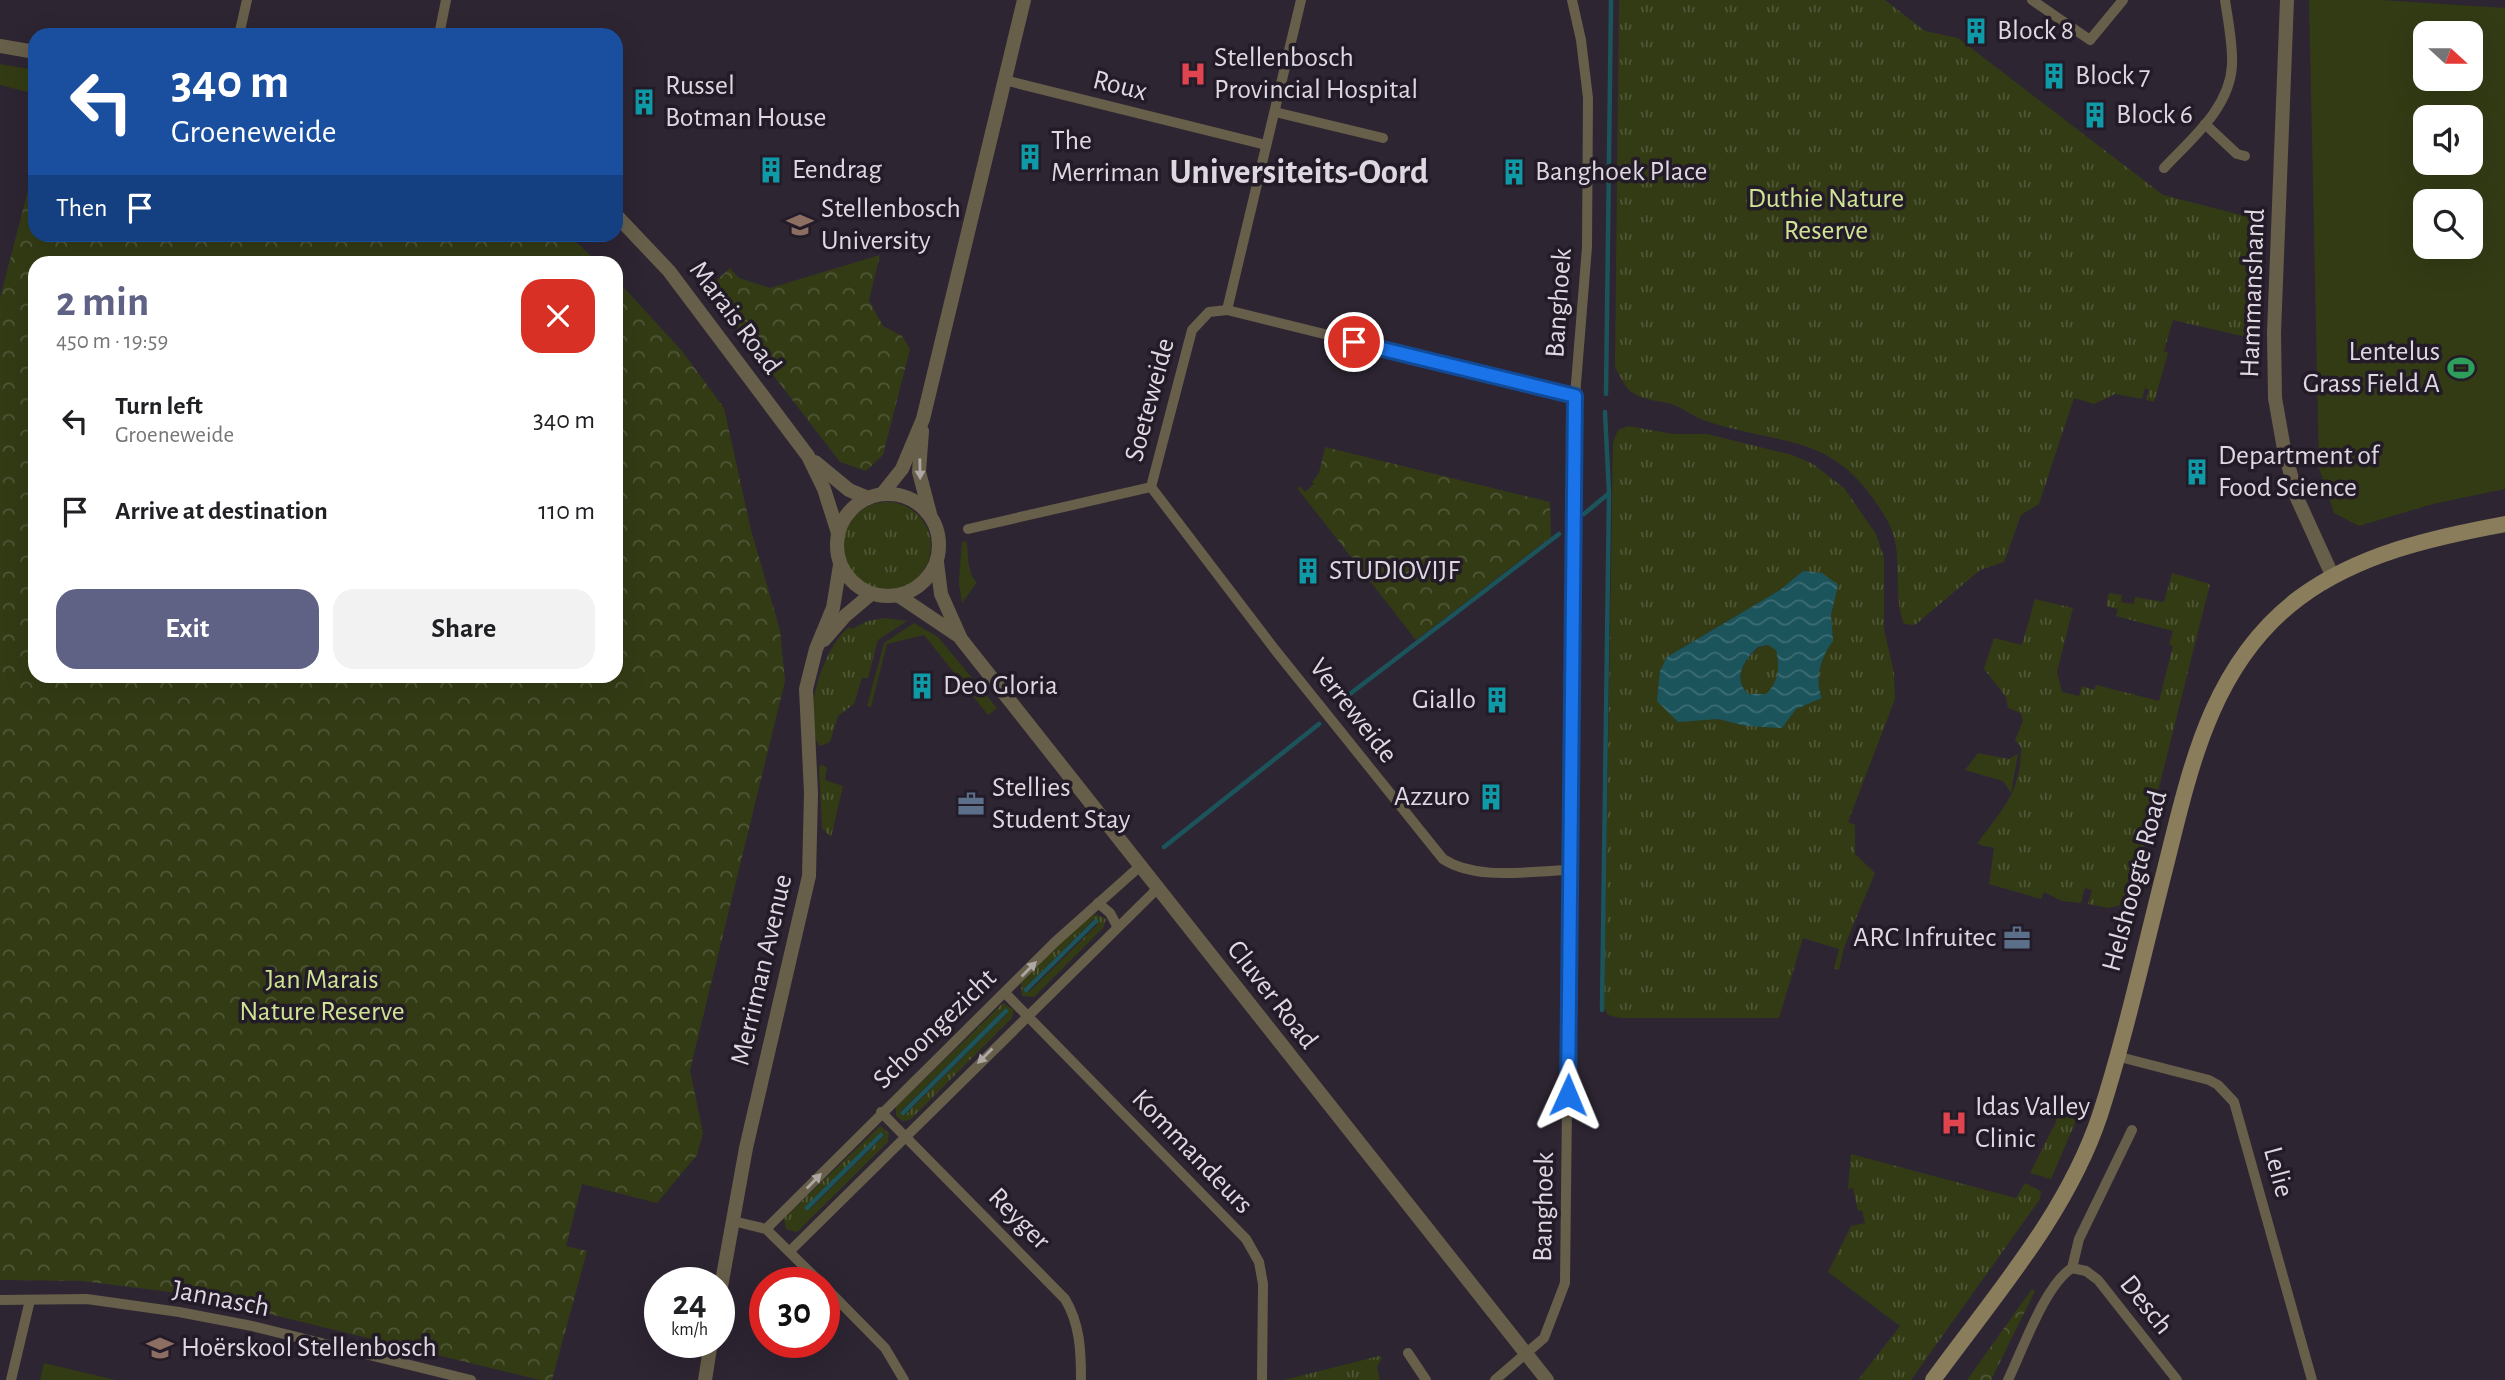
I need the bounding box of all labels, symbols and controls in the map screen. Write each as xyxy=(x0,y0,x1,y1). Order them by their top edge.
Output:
building icon: Block 8 xyxy=(1961,16,1991,46)
place label: Block 8 xyxy=(1997,17,2074,45)
north arrow xyxy=(2413,21,2483,91)
map controls xyxy=(2413,21,2483,259)
place label: Stellenbosch Provincial Hospital xyxy=(1214,44,1418,104)
icon: left xyxy=(56,56,147,147)
text: 340 m xyxy=(171,58,289,107)
hospital icon: Stellenbosch Provincial Hospital xyxy=(1178,59,1208,89)
building icon: Block 7 xyxy=(2039,61,2069,91)
place label: Block 7 xyxy=(2075,62,2151,90)
street label: Roux xyxy=(1090,66,1150,106)
place label: Russel Botman House xyxy=(665,72,826,132)
building icon: Russel Botman House xyxy=(629,87,659,117)
building icon: Block 6 xyxy=(2080,100,2110,130)
place label: Block 6 xyxy=(2116,101,2193,129)
button: sound xyxy=(2413,105,2483,175)
text: Groeneweide xyxy=(171,116,337,148)
place label: The Merriman xyxy=(1051,127,1160,187)
building icon: The Merriman xyxy=(1015,142,1045,172)
building icon: Eendrag xyxy=(756,155,786,185)
district label: Universiteits-Oord xyxy=(1169,155,1429,190)
place label: Eendrag xyxy=(792,156,882,184)
building icon: Banghoek Place xyxy=(1499,157,1529,187)
place label: Banghoek Place xyxy=(1535,158,1707,186)
park label: Duthie Nature Reserve xyxy=(1748,185,1904,245)
icon: arrive xyxy=(121,189,159,227)
button: search xyxy=(2413,189,2483,259)
text: Then xyxy=(56,195,107,221)
place label: Stellenbosch University xyxy=(821,195,961,255)
street label: Hammanshand xyxy=(2236,208,2270,378)
school or university icon: Stellenbosch University xyxy=(785,210,815,240)
street label: Banghoek xyxy=(1541,247,1577,359)
street label: Marais Road xyxy=(684,256,786,380)
button: close xyxy=(521,279,595,353)
text: 2 min xyxy=(56,281,149,323)
pin xyxy=(1324,312,1384,372)
icon: arrive xyxy=(1335,323,1373,361)
text: 450 m · 19:59 xyxy=(56,330,168,353)
street label: Soeteweide xyxy=(1120,335,1180,465)
place label: Lentelus Grass Field A xyxy=(2303,338,2440,398)
sports icon: Lentelus Grass Field A xyxy=(2446,353,2476,383)
text: Turn left xyxy=(115,393,203,419)
icon: left xyxy=(56,402,94,440)
text: 340 m xyxy=(533,407,595,433)
text: Groeneweide xyxy=(115,424,234,447)
place label: Department of Food Science xyxy=(2218,442,2380,502)
building icon: Department of Food Science xyxy=(2182,457,2212,487)
one-way arrow xyxy=(914,458,926,480)
icon: arrive xyxy=(56,493,94,531)
text: Arrive at destination xyxy=(115,498,328,524)
text: 110 m xyxy=(538,498,595,524)
building icon: STUDIOVIJF xyxy=(1293,556,1323,586)
place label: STUDIOVIJF xyxy=(1329,557,1460,585)
button: Exit xyxy=(56,589,319,669)
button: Share xyxy=(333,589,595,669)
street label: Verreweide xyxy=(1304,654,1402,768)
building icon: Deo Gloria xyxy=(907,671,937,701)
place label: Deo Gloria xyxy=(943,672,1058,700)
building icon: Giallo xyxy=(1482,685,1512,715)
place label: Giallo xyxy=(1412,686,1476,714)
place label: Stellies Student Stay xyxy=(992,774,1131,834)
building icon: Azzuro xyxy=(1476,782,1506,812)
place label: Azzuro xyxy=(1394,783,1470,811)
street label: Helshoogte Road xyxy=(2097,787,2173,975)
office icon: Stellies Student Stay xyxy=(956,789,986,819)
street label: Merriman Avenue xyxy=(726,872,798,1068)
office icon: ARC Infruitec xyxy=(2002,923,2032,953)
place label: ARC Infruitec xyxy=(1853,924,1996,952)
street label: Cluver Road xyxy=(1221,936,1323,1054)
one-way arrow xyxy=(1020,961,1037,978)
street label: Schoongezicht xyxy=(868,964,1002,1094)
park label: Jan Marais Nature Reserve xyxy=(239,966,405,1026)
one-way arrow xyxy=(977,1047,994,1063)
position arrow xyxy=(1531,1058,1605,1132)
street label: Kommandeurs xyxy=(1126,1085,1258,1219)
place label: Idas Valley Clinic xyxy=(1975,1093,2090,1153)
hospital icon: Idas Valley Clinic xyxy=(1939,1108,1969,1138)
street label: Lelie xyxy=(2258,1144,2298,1200)
street label: Banghoek xyxy=(1529,1152,1559,1262)
one-way arrow xyxy=(806,1172,823,1189)
street label: Reyger xyxy=(983,1183,1055,1255)
speed limit sign: 30 xyxy=(749,1267,840,1358)
street label: Desch xyxy=(2114,1270,2178,1340)
street label: Jannasch xyxy=(170,1276,272,1322)
text: 24 xyxy=(672,1286,707,1321)
text: km/h xyxy=(671,1321,708,1339)
school or university icon: Hoërskool Stellenbosch xyxy=(145,1333,175,1363)
place label: Hoërskool Stellenbosch xyxy=(181,1334,437,1362)

